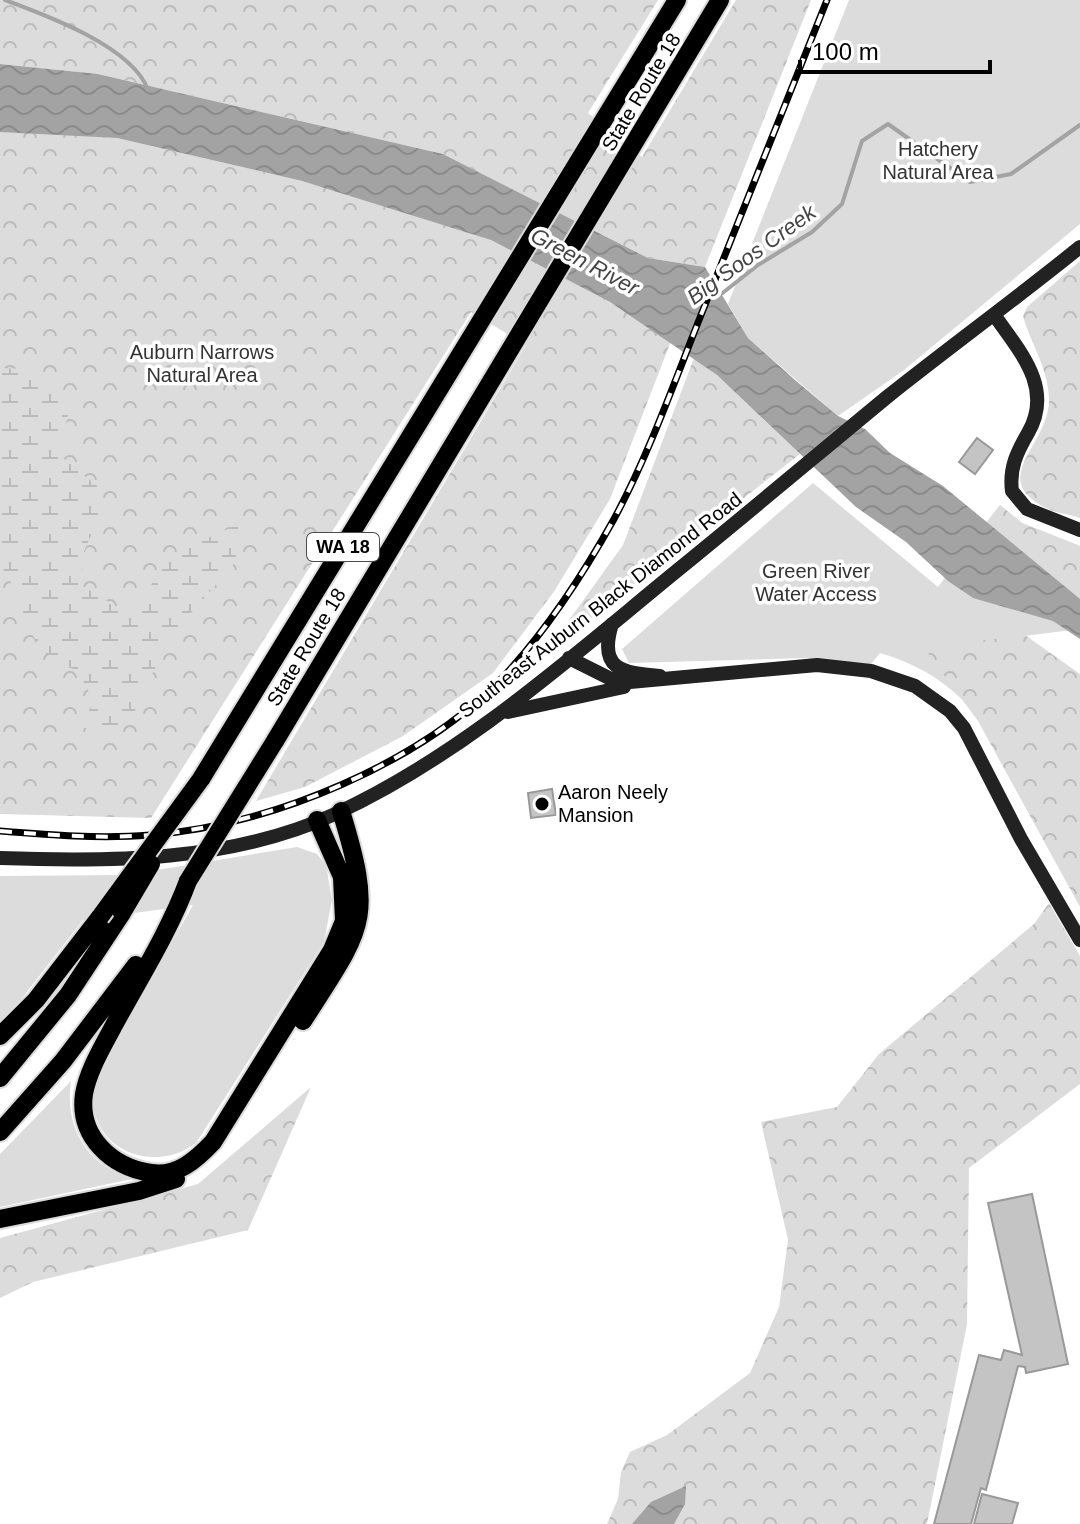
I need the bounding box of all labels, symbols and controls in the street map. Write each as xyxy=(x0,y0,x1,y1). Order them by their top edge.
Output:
scale bar xyxy=(800,24,990,74)
street label: State Route 18 xyxy=(597,29,685,155)
text: 100 m xyxy=(812,38,879,65)
park label: Hatchery Natural Area xyxy=(882,138,994,183)
water label: Big Soos Creek xyxy=(682,199,821,309)
water label: Green River xyxy=(527,223,644,301)
park label: Auburn Narrows Natural Area xyxy=(130,341,274,386)
street label: Southeast Auburn Black Diamond Road xyxy=(454,488,746,722)
road number: WA 18 xyxy=(307,533,379,561)
park label: Green River Water Access xyxy=(755,560,877,605)
street label: State Route 18 xyxy=(262,584,350,710)
place label: Aaron Neely Mansion xyxy=(558,781,668,826)
marker: Aaron Neely Mansion xyxy=(533,795,551,813)

